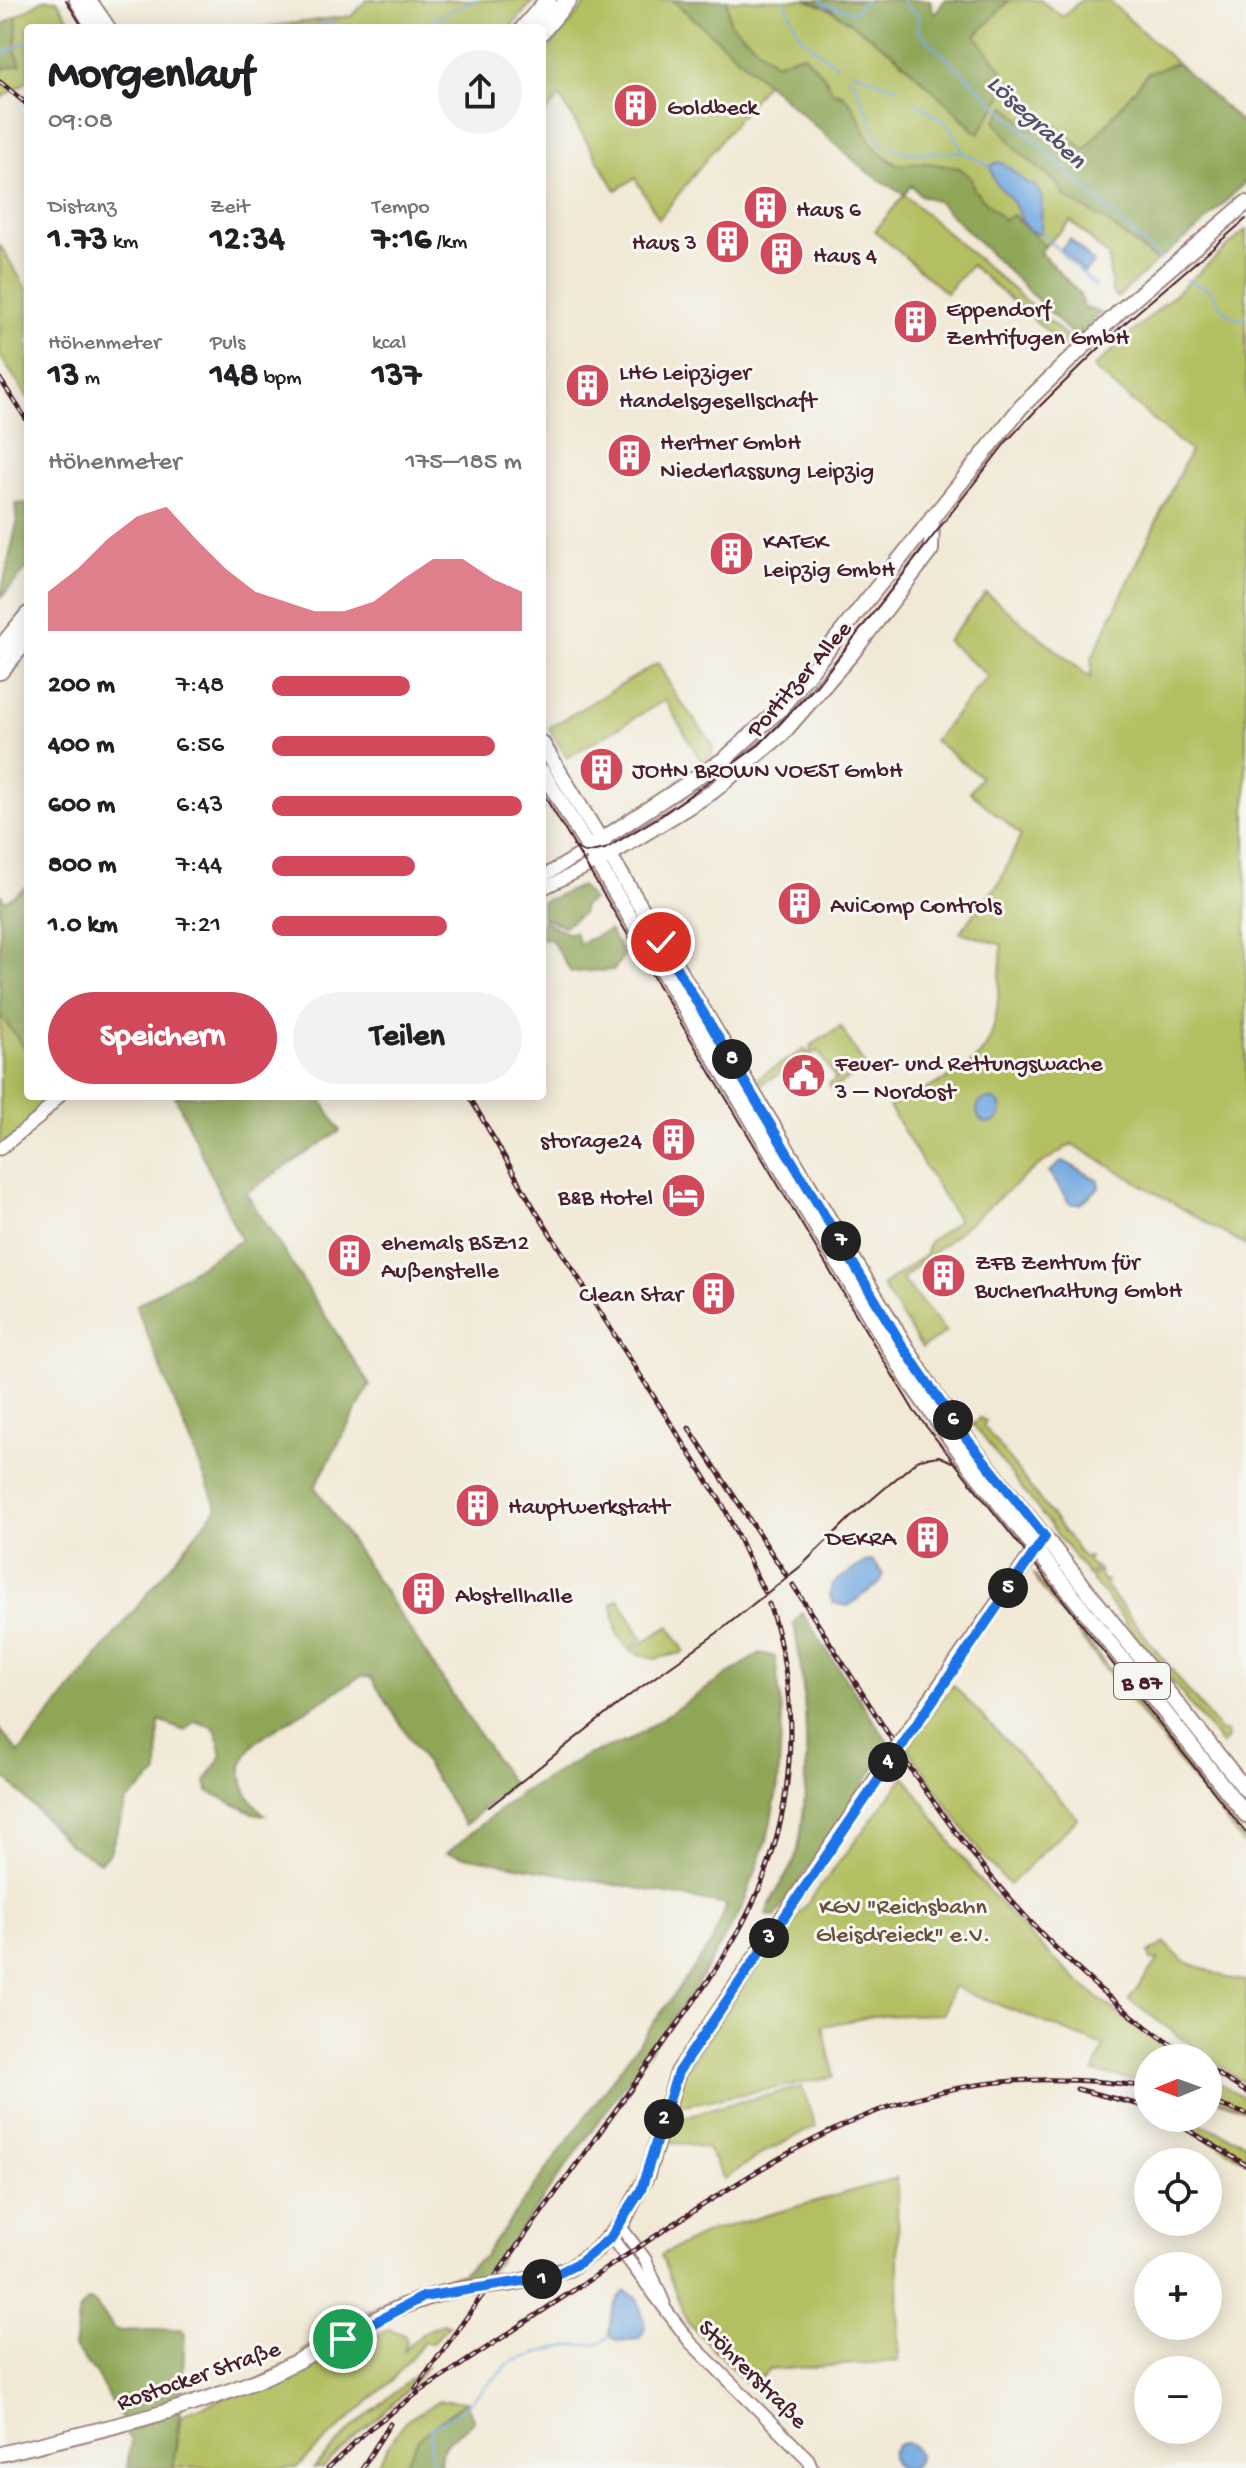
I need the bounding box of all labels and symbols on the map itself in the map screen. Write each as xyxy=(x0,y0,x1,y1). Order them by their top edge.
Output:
water label: Lösegraben xyxy=(979,70,1091,177)
building icon: Goldbeck xyxy=(612,82,660,130)
place label: Goldbeck xyxy=(667,95,760,124)
building icon: Haus 6 xyxy=(741,184,789,232)
place label: Haus 6 xyxy=(796,197,862,226)
building icon: Haus 3 xyxy=(704,217,752,265)
place label: Haus 3 xyxy=(632,230,697,259)
building icon: Haus 4 xyxy=(758,230,806,278)
place label: Haus 4 xyxy=(813,243,878,272)
place label: Eppendorf Zentrifugen GmbH xyxy=(946,297,1129,354)
building icon: Eppendorf Zentrifugen GmbH xyxy=(891,298,939,346)
place label: LHG Leipziger Handelsgesellschaft xyxy=(619,360,818,417)
building icon: LHG Leipziger Handelsgesellschaft xyxy=(564,361,612,409)
place label: Hertner GmbH Niederlassung Leipzig xyxy=(660,430,874,487)
building icon: Hertner GmbH Niederlassung Leipzig xyxy=(605,431,653,479)
place label: KATEK Leipzig GmbH xyxy=(763,529,895,586)
building icon: KATEK Leipzig GmbH xyxy=(708,530,756,578)
street label: Portitzer Allee xyxy=(741,615,860,746)
building icon: JOHN BROWN VOEST GmbH xyxy=(577,745,625,793)
place label: JOHN BROWN VOEST GmbH xyxy=(632,758,903,787)
building icon: AviComp Controls xyxy=(775,880,823,928)
place label: AviComp Controls xyxy=(830,893,1003,922)
pin xyxy=(627,908,695,976)
pin: 8 xyxy=(712,1039,752,1079)
place label: Feuer- und Rettungswache 3 – Nordost xyxy=(834,1051,1103,1108)
public building icon: Feuer- und Rettungswache 3 – Nordost xyxy=(780,1052,828,1100)
building icon: storage24 xyxy=(649,1115,697,1163)
place label: storage24 xyxy=(540,1128,643,1157)
hotel icon: B&B Hotel xyxy=(660,1172,708,1220)
place label: B&B Hotel xyxy=(557,1185,653,1214)
pin: 7 xyxy=(821,1221,861,1261)
place label: ehemals BSZ12 Außenstelle xyxy=(381,1230,529,1287)
building icon: ehemals BSZ12 Außenstelle xyxy=(326,1231,374,1279)
place label: ZFB Zentrum für Bucherhaltung GmbH xyxy=(974,1250,1183,1307)
building icon: ZFB Zentrum für Bucherhaltung GmbH xyxy=(920,1251,968,1299)
building icon: Clean Star xyxy=(690,1269,738,1317)
place label: Clean Star xyxy=(579,1282,686,1311)
pin: 6 xyxy=(933,1400,973,1440)
building icon: Hauptwerkstatt xyxy=(453,1481,501,1529)
place label: Hauptwerkstatt xyxy=(508,1494,672,1523)
building icon: DEKRA xyxy=(903,1513,951,1561)
place label: DEKRA xyxy=(823,1526,898,1555)
pin: 5 xyxy=(988,1568,1028,1608)
building icon: Abstellhalle xyxy=(400,1570,448,1618)
place label: Abstellhalle xyxy=(455,1583,573,1612)
road number: B 87 xyxy=(1114,1663,1170,1699)
pin: 4 xyxy=(868,1742,908,1782)
park label: KGV "Reichsbahn Gleisdreieck" e.V. xyxy=(816,1894,990,1951)
pin: 3 xyxy=(749,1918,789,1958)
north arrow xyxy=(1134,2044,1222,2132)
pin: 2 xyxy=(644,2099,684,2139)
pin: 1 xyxy=(522,2259,562,2299)
pin xyxy=(309,2305,377,2373)
street label: Stöhrerstraße xyxy=(691,2315,813,2437)
street label: Rostocker Straße xyxy=(113,2336,285,2419)

